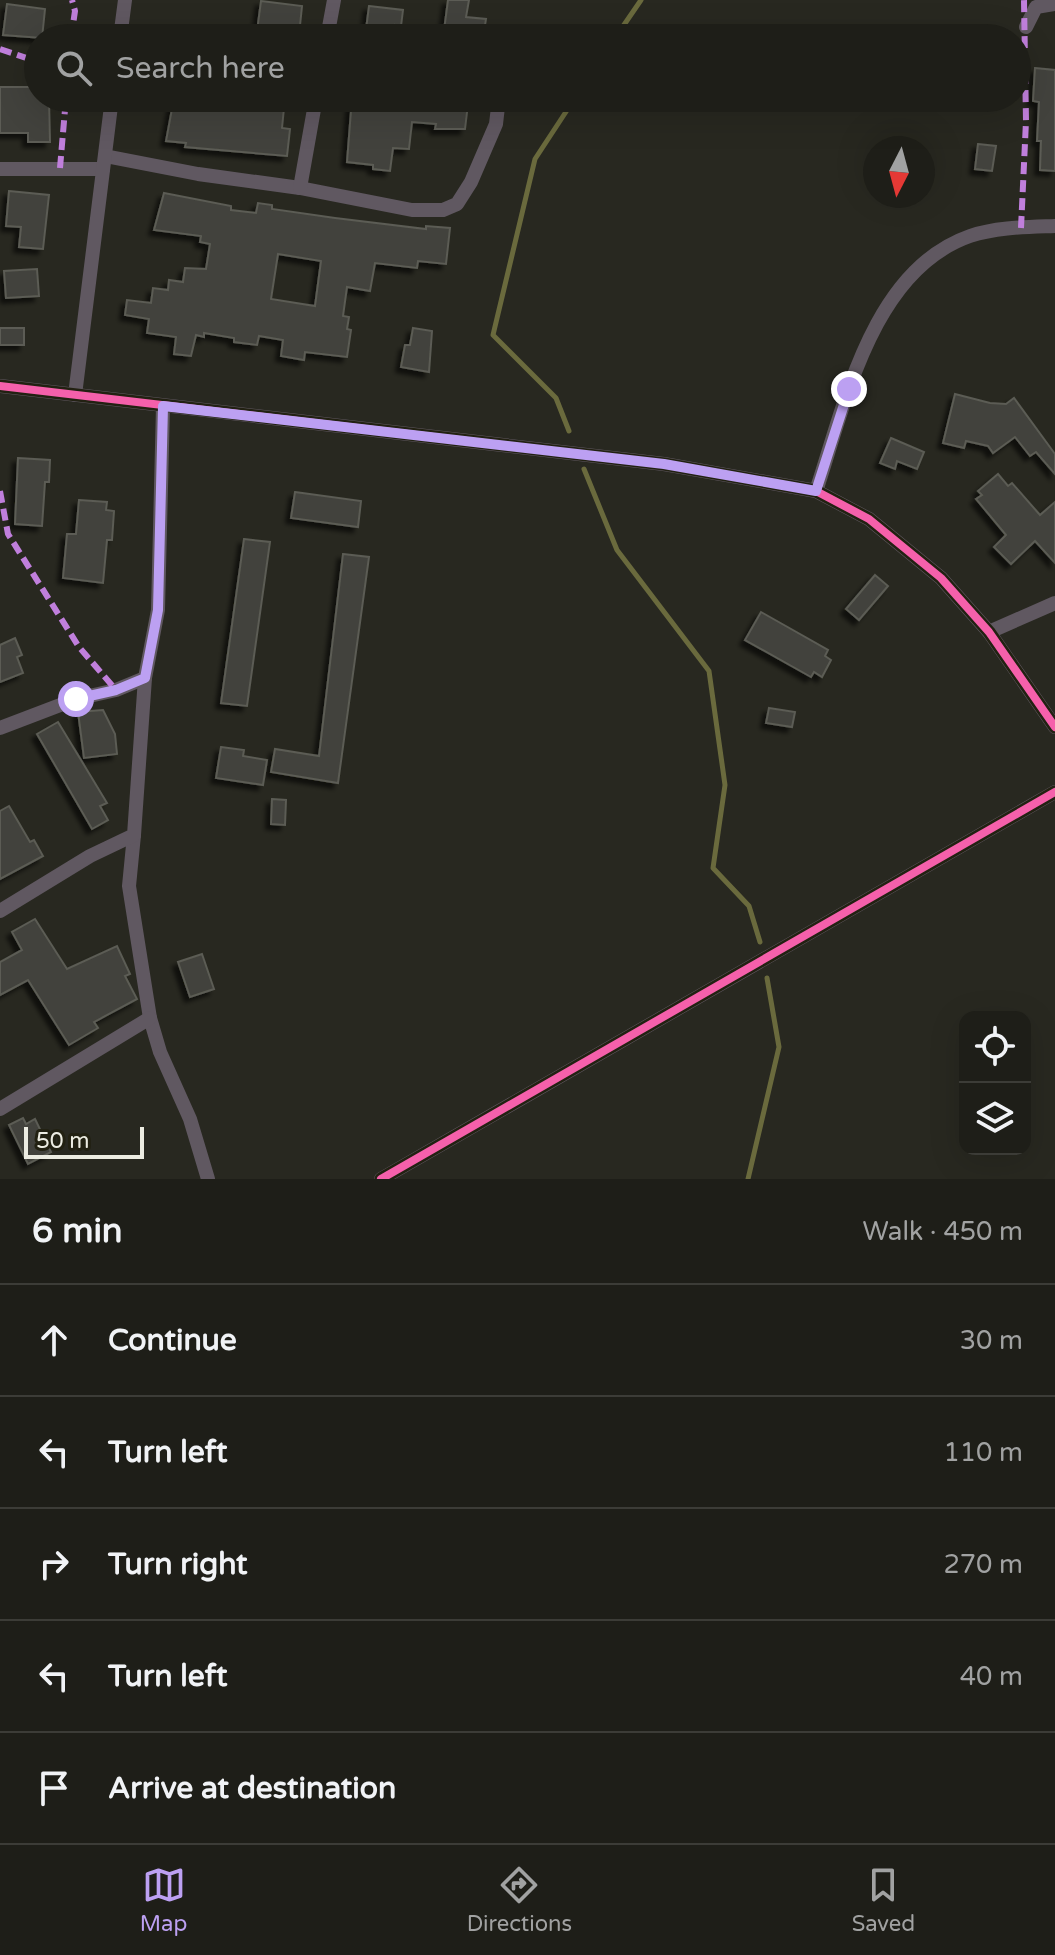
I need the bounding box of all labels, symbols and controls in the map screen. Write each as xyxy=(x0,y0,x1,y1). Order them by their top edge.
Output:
search box xyxy=(24,24,1031,112)
icon: search xyxy=(52,46,96,90)
text: Search here xyxy=(116,50,285,87)
north arrow xyxy=(863,136,935,208)
route end xyxy=(831,371,867,407)
route start xyxy=(58,681,94,717)
map controls xyxy=(959,1011,1031,1155)
button: locate xyxy=(959,1011,1031,1083)
button: layers xyxy=(959,1083,1031,1155)
scale bar xyxy=(24,1123,144,1159)
text: 50 m xyxy=(36,1128,90,1154)
text: 6 min xyxy=(32,1211,123,1252)
text: Walk · 450 m xyxy=(863,1216,1023,1247)
icon: ahead xyxy=(32,1318,76,1362)
text: Continue xyxy=(108,1322,237,1359)
text: 30 m xyxy=(960,1325,1023,1356)
icon: left xyxy=(32,1430,76,1474)
text: Turn left xyxy=(108,1434,227,1471)
text: 110 m xyxy=(943,1437,1023,1468)
icon: right xyxy=(32,1542,76,1586)
text: Turn right xyxy=(108,1546,248,1583)
text: 270 m xyxy=(943,1549,1023,1580)
icon: left xyxy=(32,1654,76,1698)
text: Turn left xyxy=(108,1658,227,1695)
text: 40 m xyxy=(960,1661,1023,1692)
icon: arrive xyxy=(32,1766,76,1810)
text: Arrive at destination xyxy=(108,1770,396,1807)
tab: Map xyxy=(140,1863,187,1937)
tab: Directions xyxy=(467,1863,572,1937)
tab: Saved xyxy=(852,1863,915,1937)

